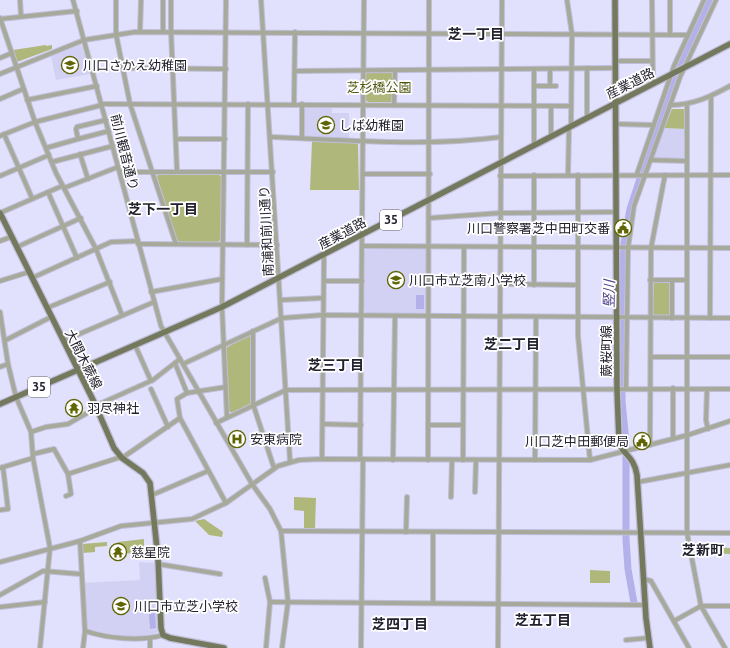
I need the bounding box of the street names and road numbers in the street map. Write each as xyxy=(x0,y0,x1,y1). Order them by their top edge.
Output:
street label: 産業道路 xyxy=(604,65,656,101)
street label: 前川観音通り xyxy=(109,112,141,192)
street label: 南浦和前川通り xyxy=(257,185,275,277)
road number: 35 xyxy=(380,210,402,230)
street label: 産業道路 xyxy=(316,215,368,251)
street label: 蕨桜町線 xyxy=(599,325,613,377)
street label: 大間木蕨線 xyxy=(63,327,105,391)
road number: 35 xyxy=(28,377,50,397)

